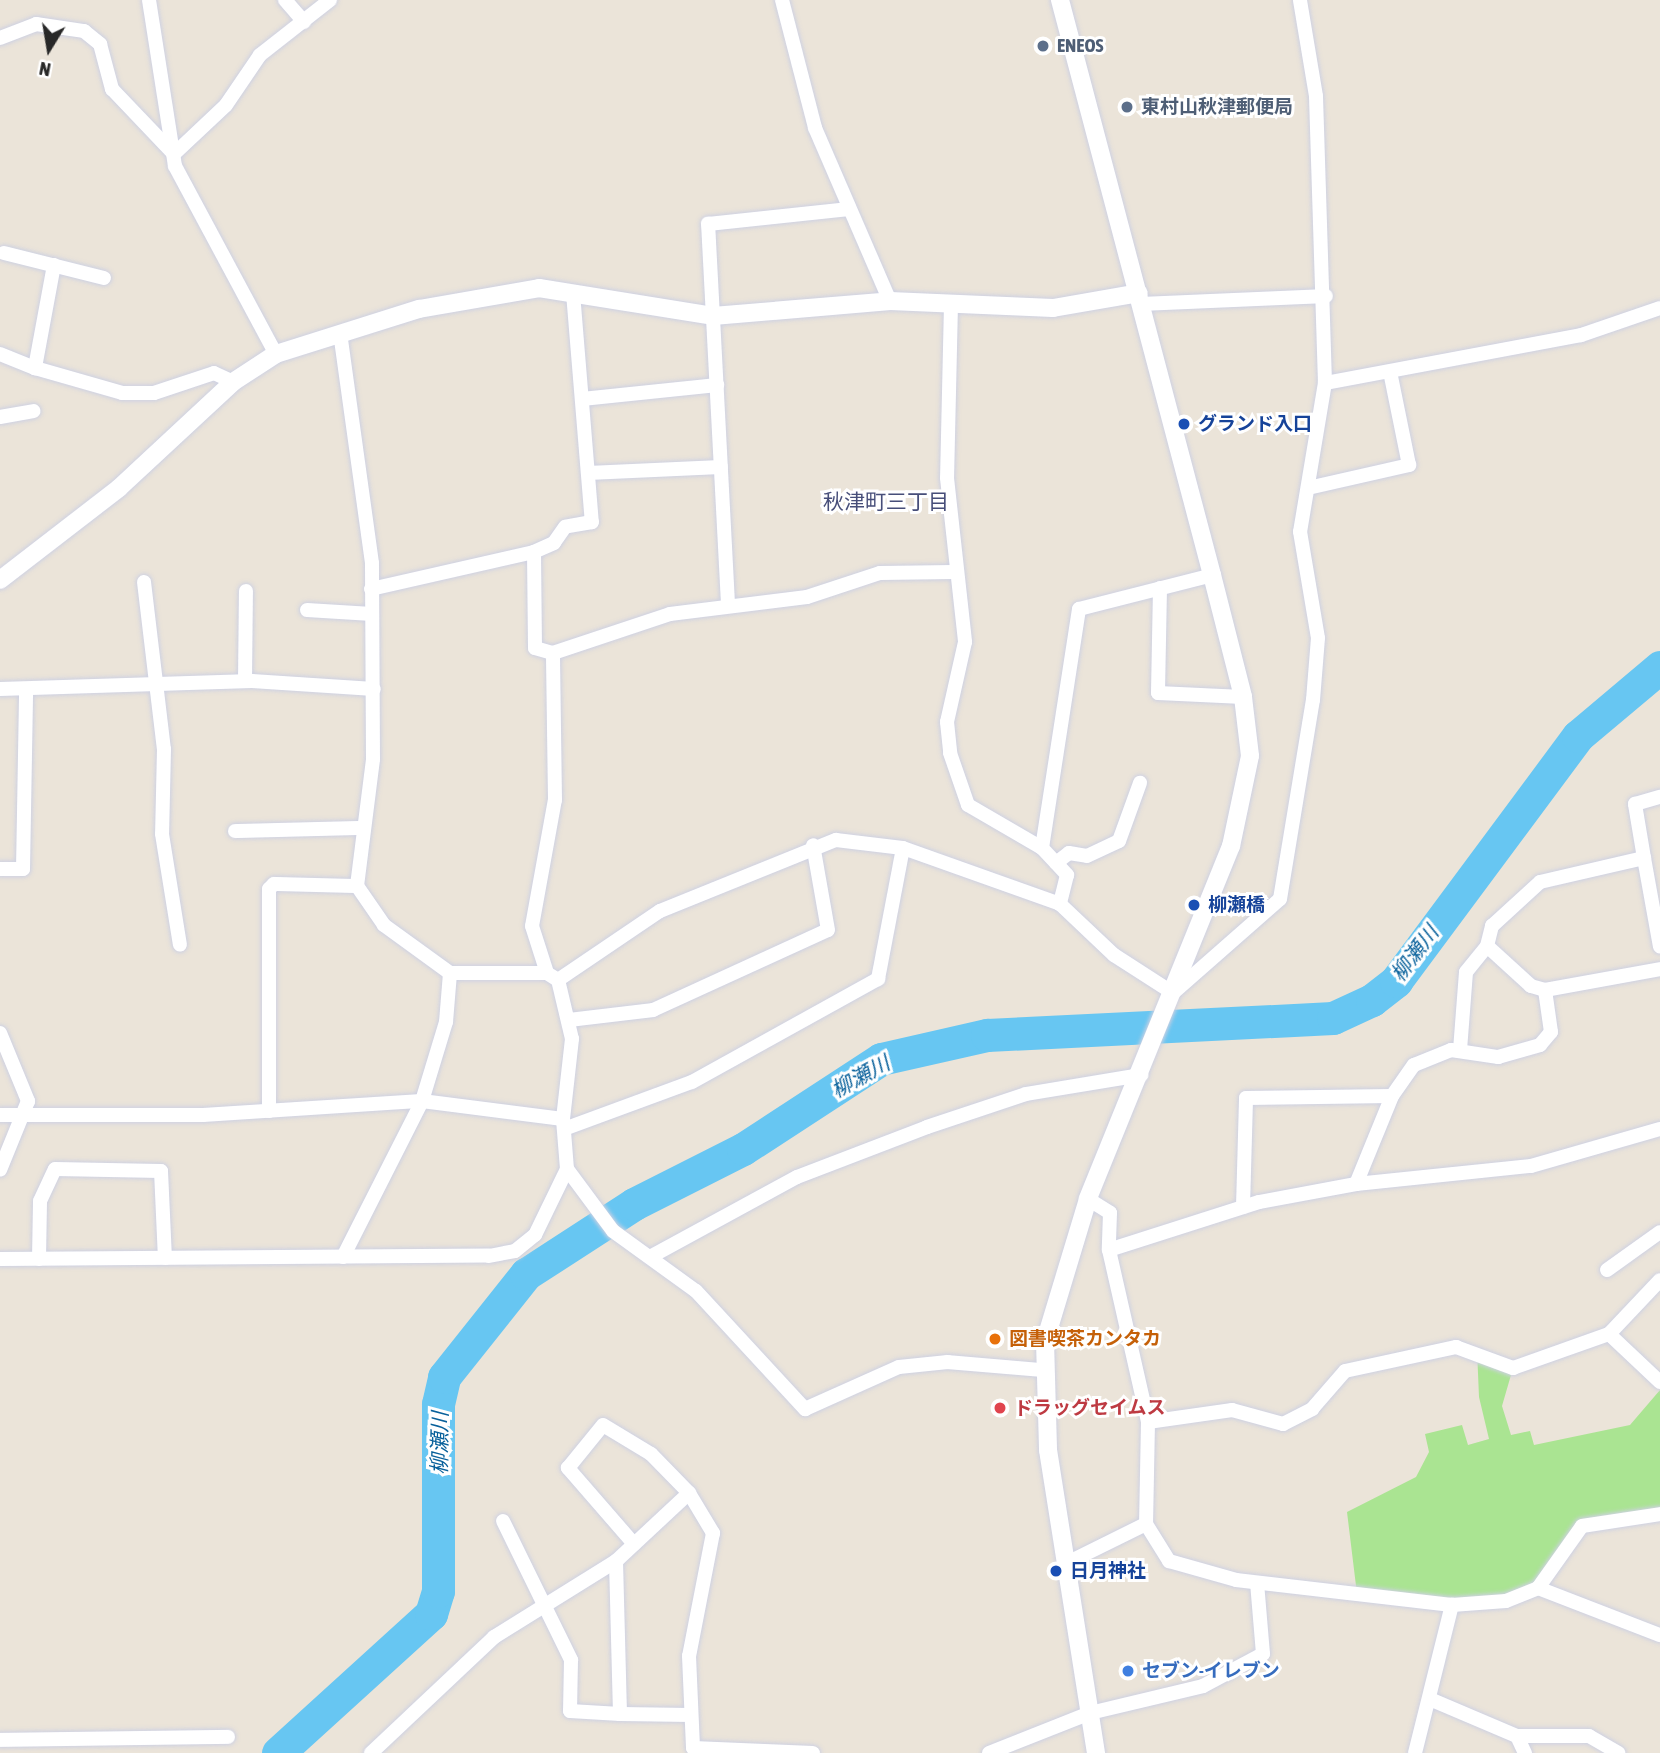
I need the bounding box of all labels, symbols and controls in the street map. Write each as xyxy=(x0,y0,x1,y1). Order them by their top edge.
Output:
north arrow xyxy=(14,14,84,84)
place label: ENEOS xyxy=(1057,35,1103,57)
marker: ENEOS xyxy=(1035,38,1051,54)
text: N xyxy=(37,58,53,81)
place label: 東村山秋津郵便局 xyxy=(1141,96,1293,118)
marker: 東村山秋津郵便局 xyxy=(1119,99,1135,115)
place label: グランド入口 xyxy=(1198,413,1312,435)
marker: グランド入口 xyxy=(1176,416,1192,432)
district label: 秋津町三丁目 xyxy=(823,488,949,514)
place label: 柳瀬橋 xyxy=(1208,894,1265,916)
marker: 柳瀬橋 xyxy=(1186,897,1202,913)
water label: 柳瀬川 xyxy=(1385,920,1443,986)
water label: 柳瀬川 xyxy=(826,1050,894,1102)
place label: 図書喫茶カンタカ xyxy=(1009,1328,1161,1350)
marker: 図書喫茶カンタカ xyxy=(987,1331,1003,1347)
place label: ドラッグセイムス xyxy=(1014,1397,1166,1419)
marker: ドラッグセイムス xyxy=(992,1400,1008,1416)
water label: 柳瀬川 xyxy=(426,1411,452,1475)
place label: 日月神社 xyxy=(1070,1560,1146,1582)
marker: 日月神社 xyxy=(1048,1563,1064,1579)
place label: セブン-イレブン xyxy=(1142,1660,1280,1682)
marker: セブン-イレブン xyxy=(1120,1663,1136,1679)

